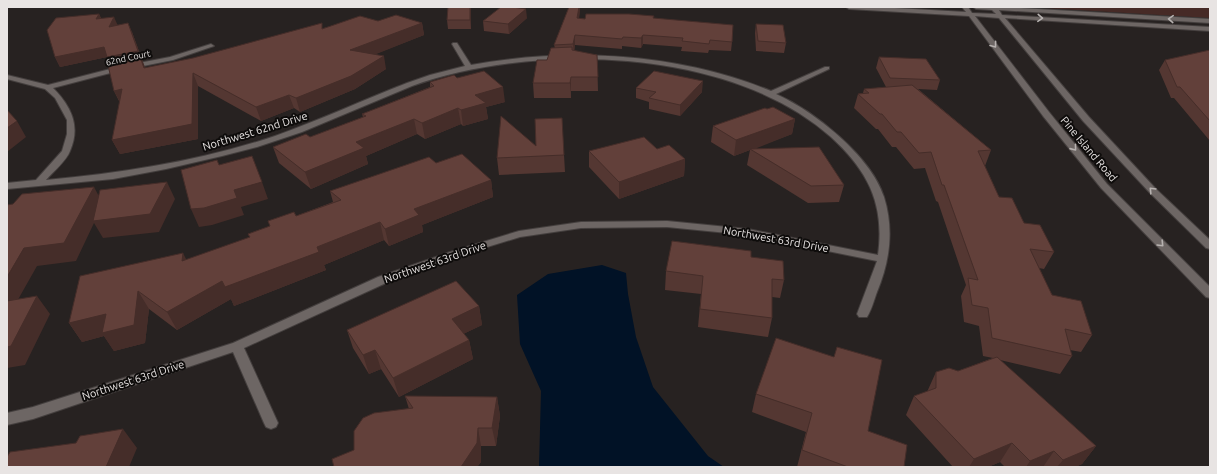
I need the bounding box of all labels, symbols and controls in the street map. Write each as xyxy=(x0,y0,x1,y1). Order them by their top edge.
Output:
one-way arrow xyxy=(1037,14,1043,23)
one-way arrow xyxy=(1168,14,1174,23)
one-way arrow xyxy=(989,41,996,48)
street label: 62nd Court xyxy=(105,48,152,68)
street label: Northwest 62nd Drive xyxy=(201,109,309,153)
street label: Pine Island Road xyxy=(1058,114,1120,184)
one-way arrow xyxy=(1069,143,1076,151)
one-way arrow xyxy=(1149,187,1157,195)
street label: Northwest 63rd Drive xyxy=(722,224,830,254)
street label: Northwest 63rd Drive xyxy=(383,239,487,285)
one-way arrow xyxy=(1156,239,1164,247)
street label: Northwest 63rd Drive xyxy=(80,358,186,402)

